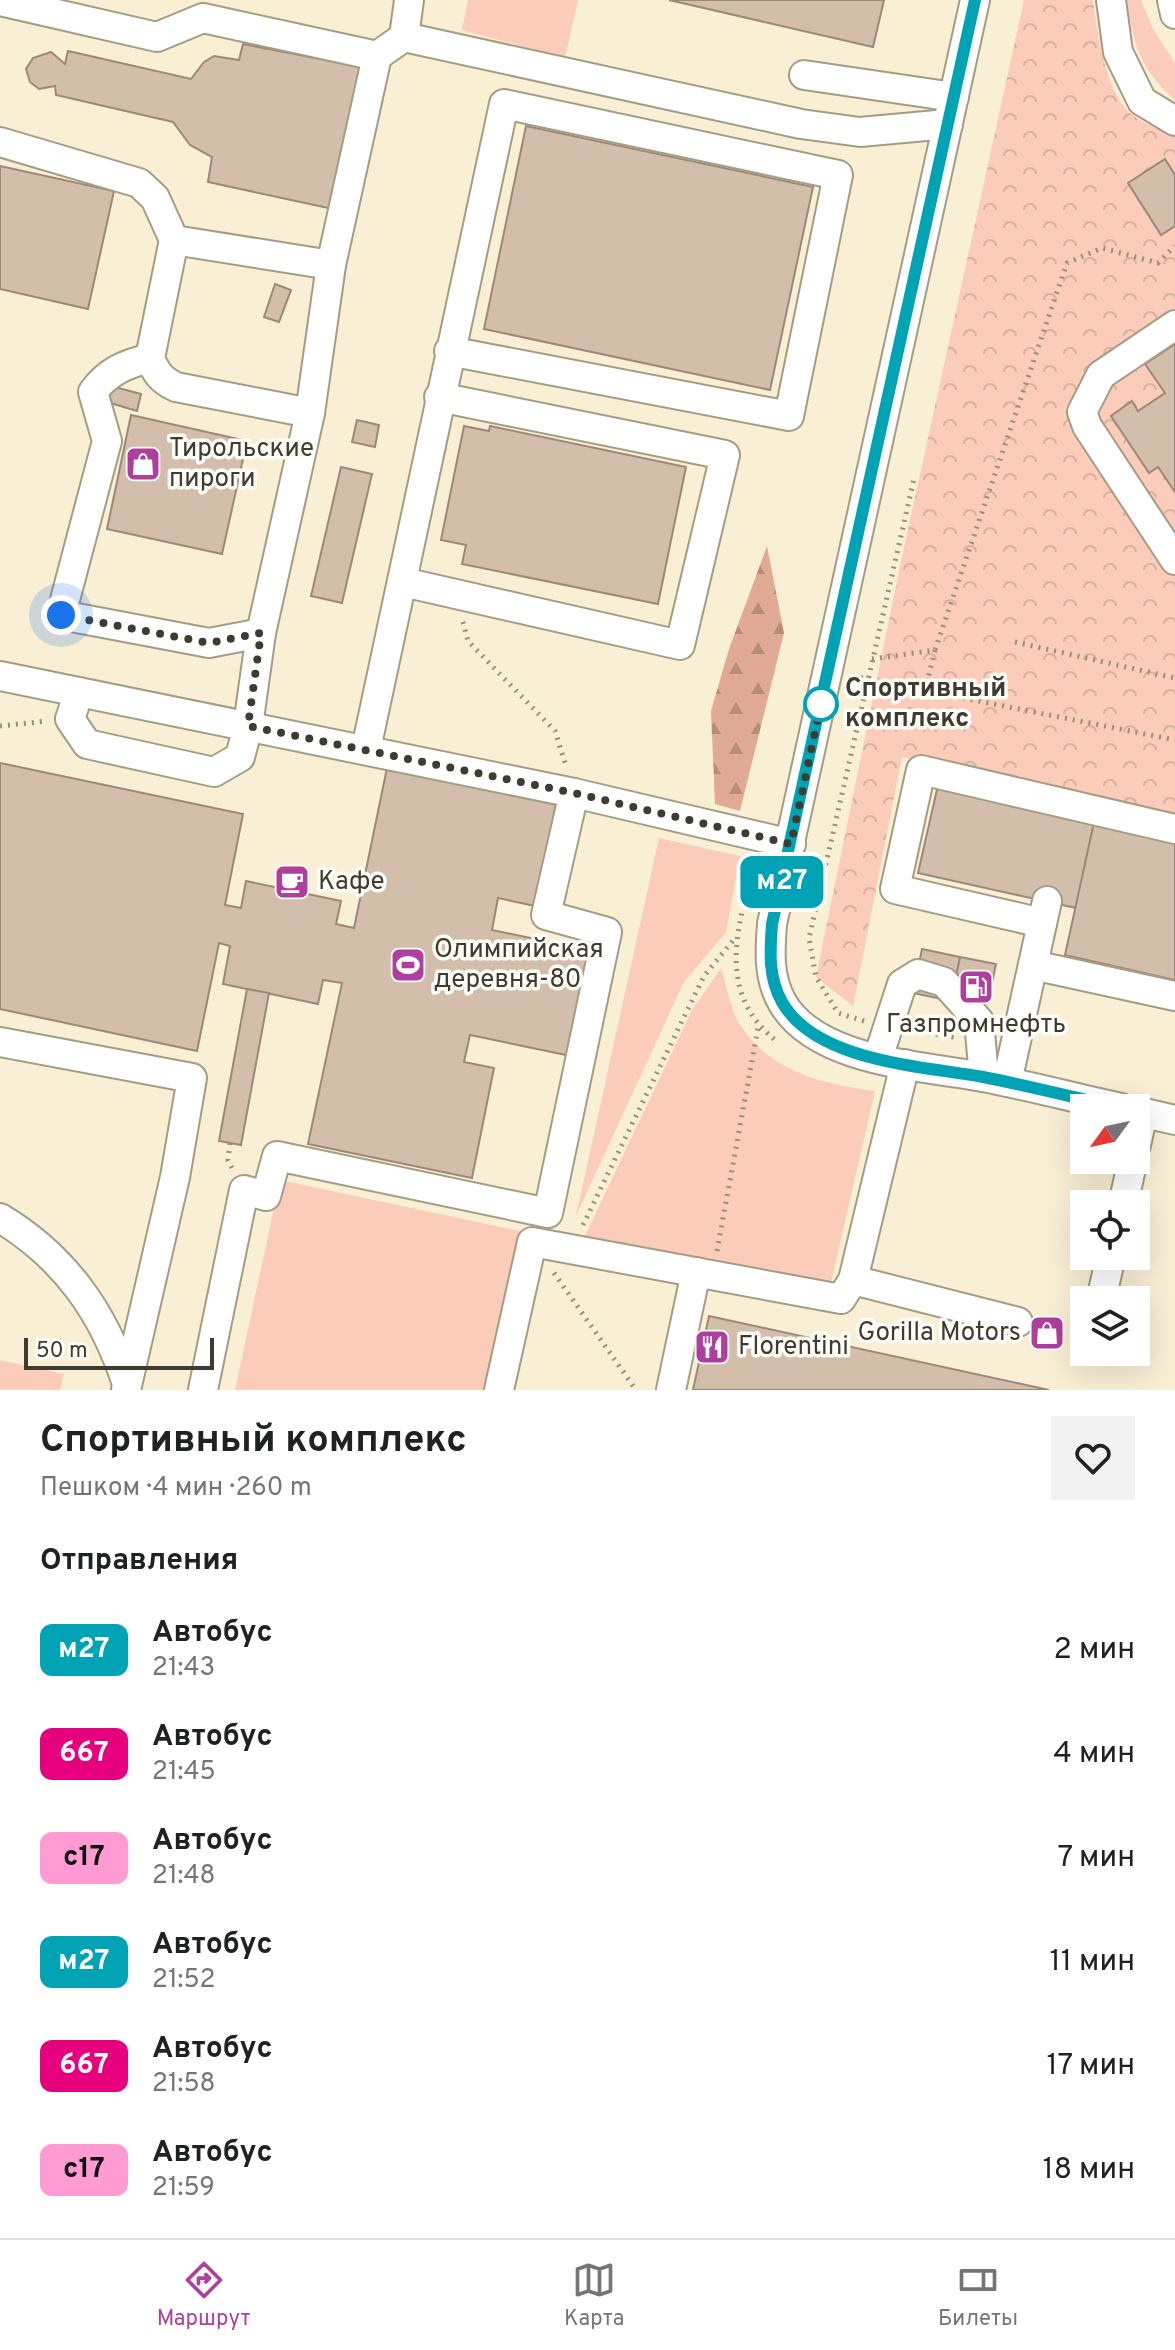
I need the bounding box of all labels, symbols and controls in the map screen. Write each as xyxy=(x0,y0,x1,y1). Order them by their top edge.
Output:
place label: Тирольские пироги xyxy=(169,433,314,496)
shop icon: Тирольские пироги xyxy=(124,445,162,483)
your location xyxy=(41,595,81,635)
place label: Спортивный комплекс xyxy=(845,673,1006,736)
marker: Спортивный комплекс xyxy=(804,687,838,721)
line badge: м27 xyxy=(736,856,828,908)
cafe icon: Кафе xyxy=(273,863,311,901)
text: м27 xyxy=(756,864,808,900)
place label: Кафе xyxy=(318,866,385,899)
place label: Олимпийская деревня-80 xyxy=(434,934,604,997)
sports icon: Олимпийская деревня-80 xyxy=(389,946,427,984)
fuel station icon: Газпромнефть xyxy=(957,968,995,1006)
place label: Газпромнефть xyxy=(886,1009,1066,1042)
north arrow xyxy=(1070,1094,1150,1174)
map controls xyxy=(1070,1094,1150,1366)
button: locate xyxy=(1070,1190,1150,1270)
button: layers xyxy=(1070,1286,1150,1366)
shop icon: Gorilla Motors xyxy=(1028,1314,1066,1352)
place label: Gorilla Motors xyxy=(858,1317,1021,1350)
restaurant icon: Florentini xyxy=(693,1328,731,1366)
place label: Florentini xyxy=(738,1331,849,1364)
scale bar xyxy=(24,1334,214,1370)
text: 50 m xyxy=(36,1338,88,1365)
button: heart xyxy=(1051,1416,1135,1500)
text: Спортивный комплекс xyxy=(40,1417,467,1466)
text: Пешком · 4 мин · 260 m xyxy=(40,1472,312,1505)
text: Отправления xyxy=(40,1543,238,1580)
text: Автобус xyxy=(152,1615,273,1652)
text: м27 xyxy=(58,1632,110,1668)
text: 2 мин xyxy=(1054,1632,1135,1669)
text: 21:43 xyxy=(152,1652,215,1685)
text: Автобус xyxy=(152,1719,273,1756)
text: 667 xyxy=(59,1736,109,1772)
text: 4 мин xyxy=(1053,1736,1135,1773)
text: 21:45 xyxy=(152,1756,216,1789)
text: Автобус xyxy=(152,1823,273,1860)
text: с17 xyxy=(63,1840,105,1876)
text: 7 мин xyxy=(1058,1840,1135,1877)
text: 21:48 xyxy=(152,1860,216,1893)
text: Автобус xyxy=(152,1927,273,1964)
text: м27 xyxy=(58,1944,110,1980)
text: 11 мин xyxy=(1050,1944,1135,1981)
text: 21:52 xyxy=(152,1964,215,1997)
text: Автобус xyxy=(152,2031,273,2068)
text: 667 xyxy=(59,2048,109,2084)
text: 17 мин xyxy=(1046,2048,1135,2085)
text: 21:58 xyxy=(152,2068,216,2101)
text: Автобус xyxy=(152,2135,273,2172)
text: с17 xyxy=(63,2152,105,2188)
text: 18 мин xyxy=(1042,2152,1135,2189)
text: 21:59 xyxy=(152,2172,215,2205)
tab: Маршрут xyxy=(157,2258,250,2333)
tab: Карта xyxy=(564,2258,624,2333)
tab: Билеты xyxy=(938,2258,1018,2333)

